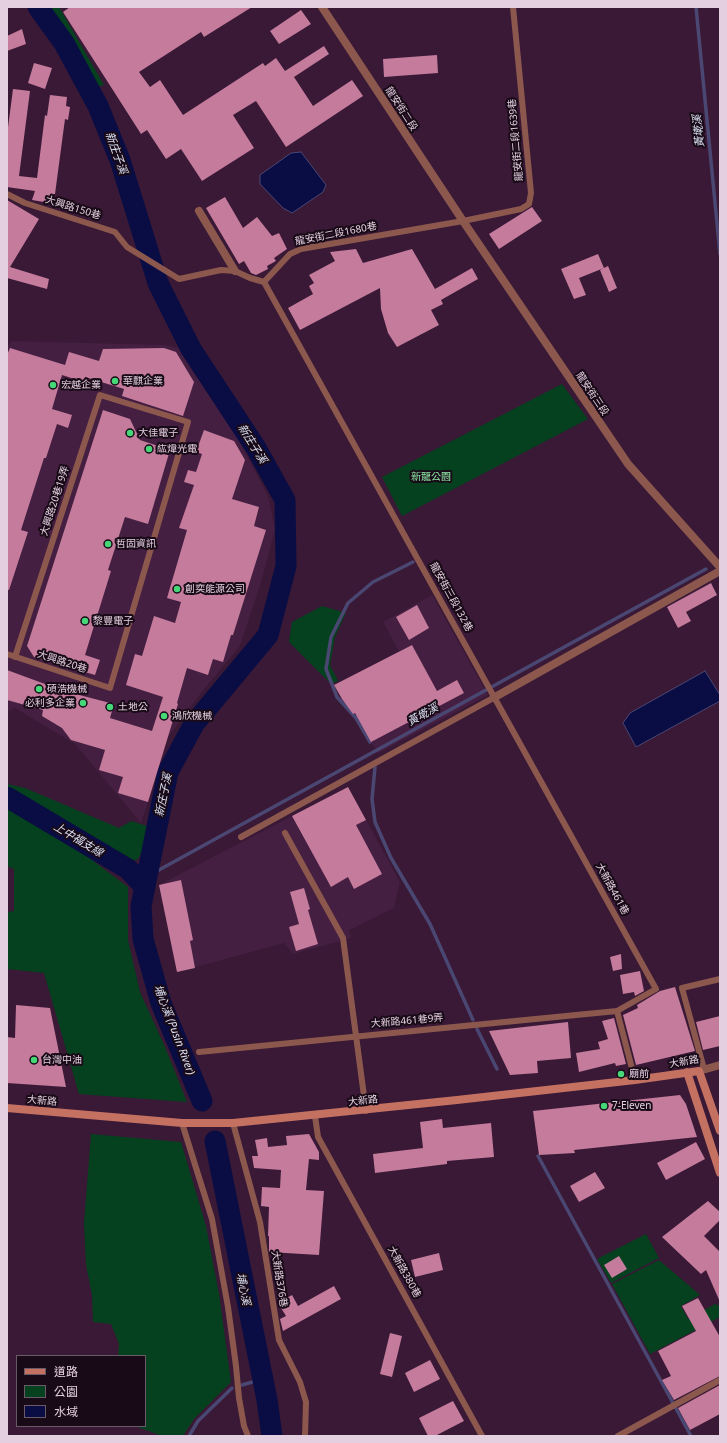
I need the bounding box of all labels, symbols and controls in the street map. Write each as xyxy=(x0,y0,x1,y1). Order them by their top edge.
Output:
street label: 龍安街二段 xyxy=(382,85,420,133)
street label: 龍安街二段1639巷 xyxy=(506,98,526,182)
water label: 黃墘溪 xyxy=(691,114,707,148)
water label: 新庄子溪 xyxy=(102,130,130,176)
street label: 大興路150巷 xyxy=(44,194,102,222)
street label: 龍安街二段1680巷 xyxy=(294,220,378,248)
street label: 龍安街三段 xyxy=(573,370,611,418)
place label: 華麒企業 xyxy=(123,375,163,387)
marker: 華麒企業 xyxy=(110,376,120,386)
place label: 宏越企業 xyxy=(61,379,101,391)
marker: 宏越企業 xyxy=(48,380,58,390)
water label: 新庄子溪 xyxy=(235,422,269,466)
place label: 大佳電子 xyxy=(138,427,178,439)
marker: 大佳電子 xyxy=(125,428,135,438)
place label: 紘煒光電 xyxy=(157,443,197,455)
marker: 紘煒光電 xyxy=(144,444,154,454)
street label: 大興路20巷19弄 xyxy=(38,464,72,538)
park label: 新龍公園 xyxy=(411,471,451,483)
place label: 哲固資訊 xyxy=(116,538,156,550)
marker: 哲固資訊 xyxy=(103,539,113,549)
street label: 龍安街三段132巷 xyxy=(427,560,475,634)
place label: 創奕能源公司 xyxy=(185,583,245,595)
marker: 創奕能源公司 xyxy=(172,584,182,594)
place label: 黎豐電子 xyxy=(93,615,133,627)
marker: 黎豐電子 xyxy=(80,616,90,626)
street label: 大興路20巷 xyxy=(36,648,88,676)
place label: 碩浩機械 xyxy=(47,683,87,695)
marker: 碩浩機械 xyxy=(34,684,44,694)
place label: 必利多企業 xyxy=(25,697,75,709)
marker: 必利多企業 xyxy=(78,698,88,708)
place label: 土地公 xyxy=(118,701,148,713)
water label: 黃墘溪 xyxy=(405,701,441,729)
marker: 土地公 xyxy=(105,702,115,712)
place label: 鴻欣機械 xyxy=(172,710,212,722)
marker: 鴻欣機械 xyxy=(159,711,169,721)
water label: 新庄子溪 xyxy=(153,772,175,818)
water label: 上中福支線 xyxy=(51,820,105,860)
street label: 大新路461巷 xyxy=(593,861,631,917)
water label: 埔心溪 (Pusin River) xyxy=(151,983,197,1077)
street label: 大新路461巷9弄 xyxy=(370,1012,444,1030)
street label: 大新路 xyxy=(668,1053,700,1071)
place label: 台灣中油 xyxy=(42,1054,82,1066)
marker: 台灣中油 xyxy=(29,1055,39,1065)
place label: 廟前 xyxy=(629,1068,649,1080)
marker: 廟前 xyxy=(616,1069,626,1079)
street label: 大新路 xyxy=(347,1093,379,1109)
street label: 大新路 xyxy=(27,1094,57,1108)
place label: 7-Eleven xyxy=(612,1100,651,1112)
marker: 7-Eleven xyxy=(599,1101,609,1111)
street label: 大新路380巷 xyxy=(385,1244,423,1300)
street label: 大新路376巷 xyxy=(269,1250,289,1308)
water label: 埔心溪 xyxy=(233,1272,253,1306)
legend xyxy=(16,1355,146,1427)
text: 道路 xyxy=(54,1363,78,1380)
text: 公園 xyxy=(54,1383,78,1400)
text: 水域 xyxy=(54,1403,78,1420)

